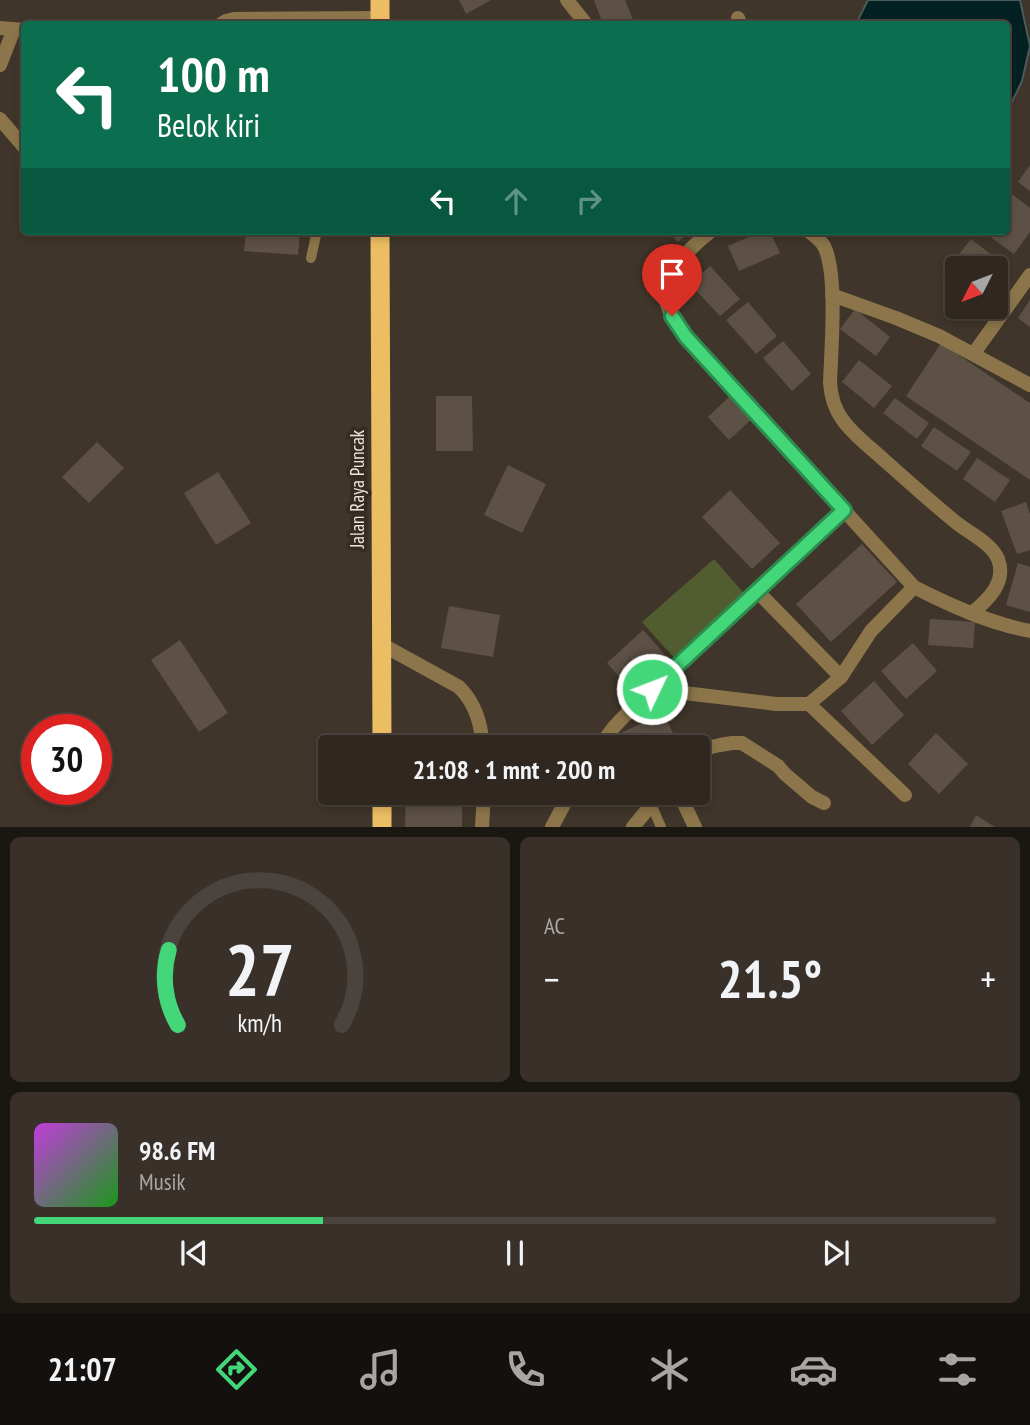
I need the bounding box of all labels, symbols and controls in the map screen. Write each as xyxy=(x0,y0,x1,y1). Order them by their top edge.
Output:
text: 100 m xyxy=(157,42,270,106)
icon: left xyxy=(42,49,133,140)
text: Belok kiri xyxy=(157,104,260,146)
icon: left xyxy=(424,182,462,220)
icon: ahead xyxy=(497,182,535,220)
icon: right xyxy=(570,182,608,220)
pin xyxy=(642,244,702,316)
icon: arrive xyxy=(653,255,691,293)
north arrow xyxy=(945,256,1008,318)
map controls xyxy=(945,256,1008,319)
street label: Jalan Raya Puncak xyxy=(345,429,369,549)
position arrow xyxy=(615,652,689,726)
speed limit sign: 30 xyxy=(21,714,112,805)
text: 21:08 · 1 mnt · 200 m xyxy=(413,753,615,786)
text: AC xyxy=(544,911,565,940)
text: 27 xyxy=(225,922,295,1016)
text: 21.5° xyxy=(718,945,822,1012)
text: − xyxy=(544,954,560,1003)
text: + xyxy=(980,954,996,1003)
text: km/h xyxy=(238,1007,282,1039)
text: 98.6 FM xyxy=(139,1134,215,1167)
text: Musik xyxy=(139,1167,185,1196)
icon: previous xyxy=(175,1234,213,1272)
icon: pause xyxy=(496,1234,534,1272)
icon: next xyxy=(817,1234,855,1272)
icon: directions xyxy=(212,1345,261,1394)
icon: music xyxy=(356,1345,405,1394)
icon: phone xyxy=(501,1345,550,1394)
icon: climate xyxy=(645,1345,694,1394)
icon: car xyxy=(789,1345,838,1394)
icon: filters xyxy=(933,1345,982,1394)
text: 21:07 xyxy=(48,1348,117,1390)

